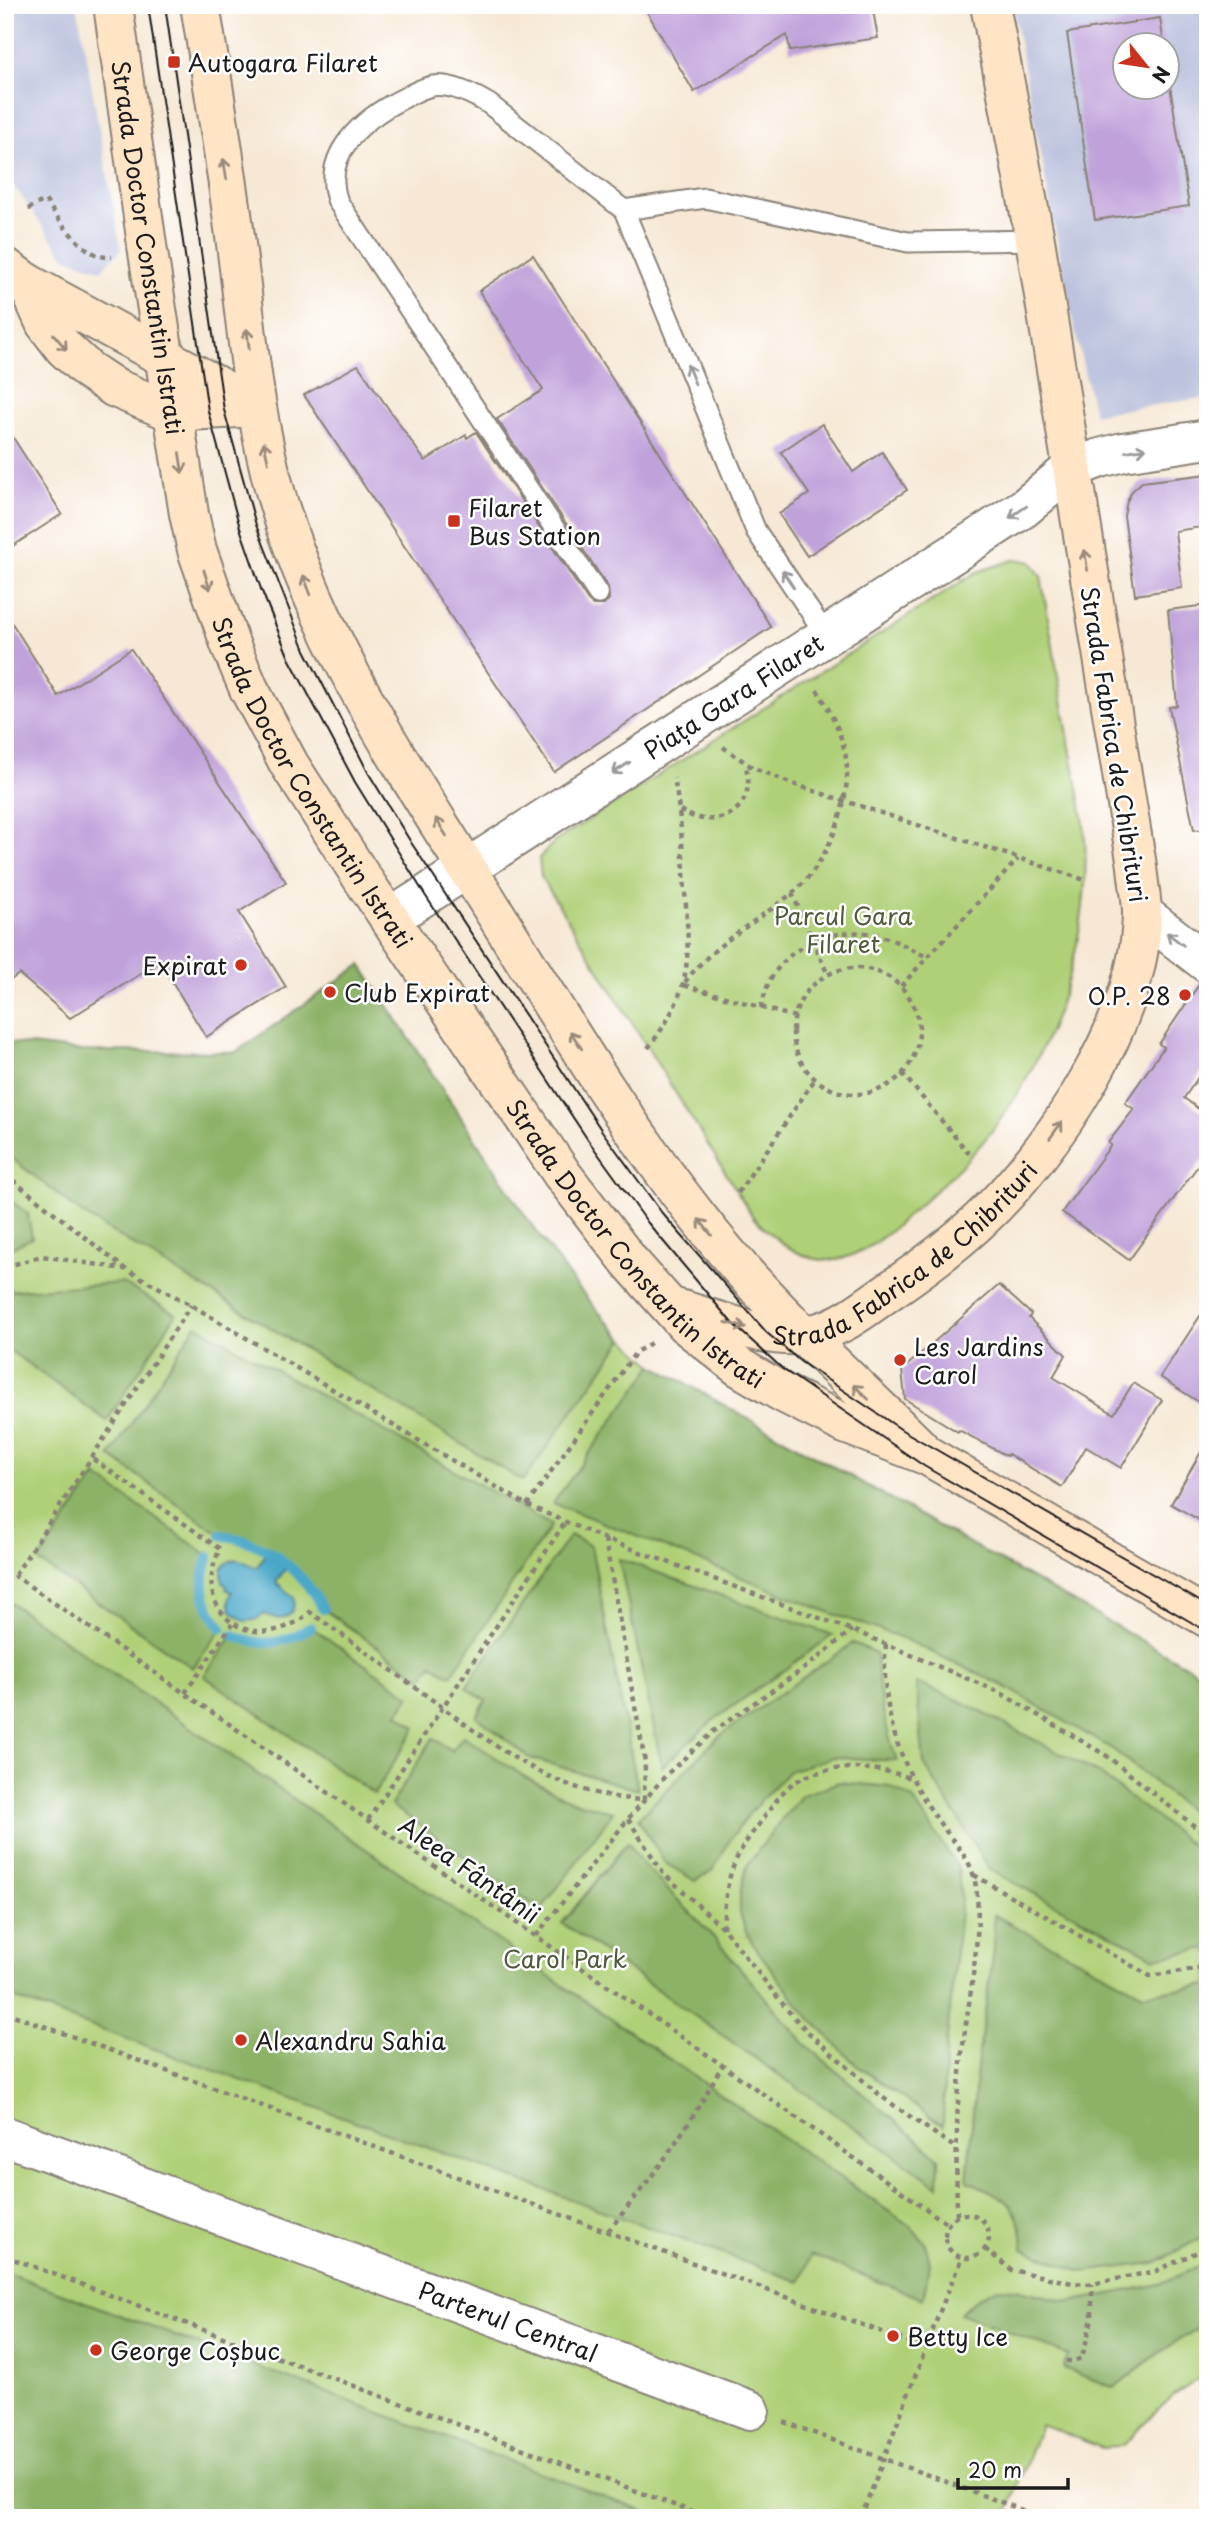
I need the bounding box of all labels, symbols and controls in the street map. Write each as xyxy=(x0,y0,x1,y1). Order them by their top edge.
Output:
north arrow xyxy=(1112,32,1182,102)
place label: Autogara Filaret xyxy=(188,44,378,80)
marker: Autogara Filaret xyxy=(166,54,182,70)
street label: Strada Doctor Constantin Istrati xyxy=(103,58,194,437)
text: N xyxy=(1146,61,1177,89)
one-way arrow xyxy=(218,158,231,181)
one-way arrow xyxy=(241,328,254,351)
one-way arrow xyxy=(53,333,68,351)
one-way arrow xyxy=(684,363,697,385)
one-way arrow xyxy=(258,441,272,464)
one-way arrow xyxy=(1125,443,1147,456)
one-way arrow xyxy=(175,451,188,474)
place label: Filaret Bus Station xyxy=(468,489,601,553)
one-way arrow xyxy=(1009,505,1028,519)
marker: Filaret Bus Station xyxy=(446,513,462,529)
one-way arrow xyxy=(1079,549,1092,571)
one-way arrow xyxy=(201,569,214,591)
one-way arrow xyxy=(781,569,795,589)
one-way arrow xyxy=(299,574,312,596)
street label: Strada Fabrica de Chibrituri xyxy=(1072,583,1158,905)
street label: Strada Doctor Constantin Istrati xyxy=(204,611,422,955)
street label: Piața Gara Filaret xyxy=(636,624,831,768)
one-way arrow xyxy=(612,761,631,775)
one-way arrow xyxy=(434,817,448,837)
park label: Parcul Gara Filaret xyxy=(773,897,913,961)
one-way arrow xyxy=(1166,931,1184,946)
place label: Expirat xyxy=(142,947,227,983)
marker: Expirat xyxy=(233,957,249,973)
place label: Club Expirat xyxy=(344,974,490,1010)
place label: O.P. 28 xyxy=(1087,977,1171,1013)
marker: Club Expirat xyxy=(322,984,338,1000)
marker: O.P. 28 xyxy=(1177,987,1193,1003)
one-way arrow xyxy=(569,1030,583,1050)
street label: Strada Doctor Constantin Istrati xyxy=(498,1091,772,1396)
one-way arrow xyxy=(1048,1121,1063,1140)
street label: Strada Fabrica de Chibrituri xyxy=(771,1153,1045,1353)
one-way arrow xyxy=(697,1218,713,1236)
one-way arrow xyxy=(725,1319,747,1332)
place label: Les Jardins Carol xyxy=(914,1328,1044,1392)
marker: Les Jardins Carol xyxy=(892,1352,908,1368)
one-way arrow xyxy=(853,1383,870,1400)
street label: Aleea Fântânii xyxy=(392,1807,548,1931)
park label: Carol Park xyxy=(503,1940,627,1976)
place label: Alexandru Sahia xyxy=(255,2022,446,2058)
marker: Alexandru Sahia xyxy=(233,2032,249,2048)
street label: Parterul Central xyxy=(413,2271,603,2371)
place label: Betty Ice xyxy=(907,2318,1008,2354)
marker: Betty Ice xyxy=(885,2328,901,2344)
place label: George Coșbuc xyxy=(110,2332,280,2368)
marker: George Coșbuc xyxy=(88,2342,104,2358)
scale bar xyxy=(958,2446,1068,2490)
text: 20 m xyxy=(968,2453,1022,2485)

